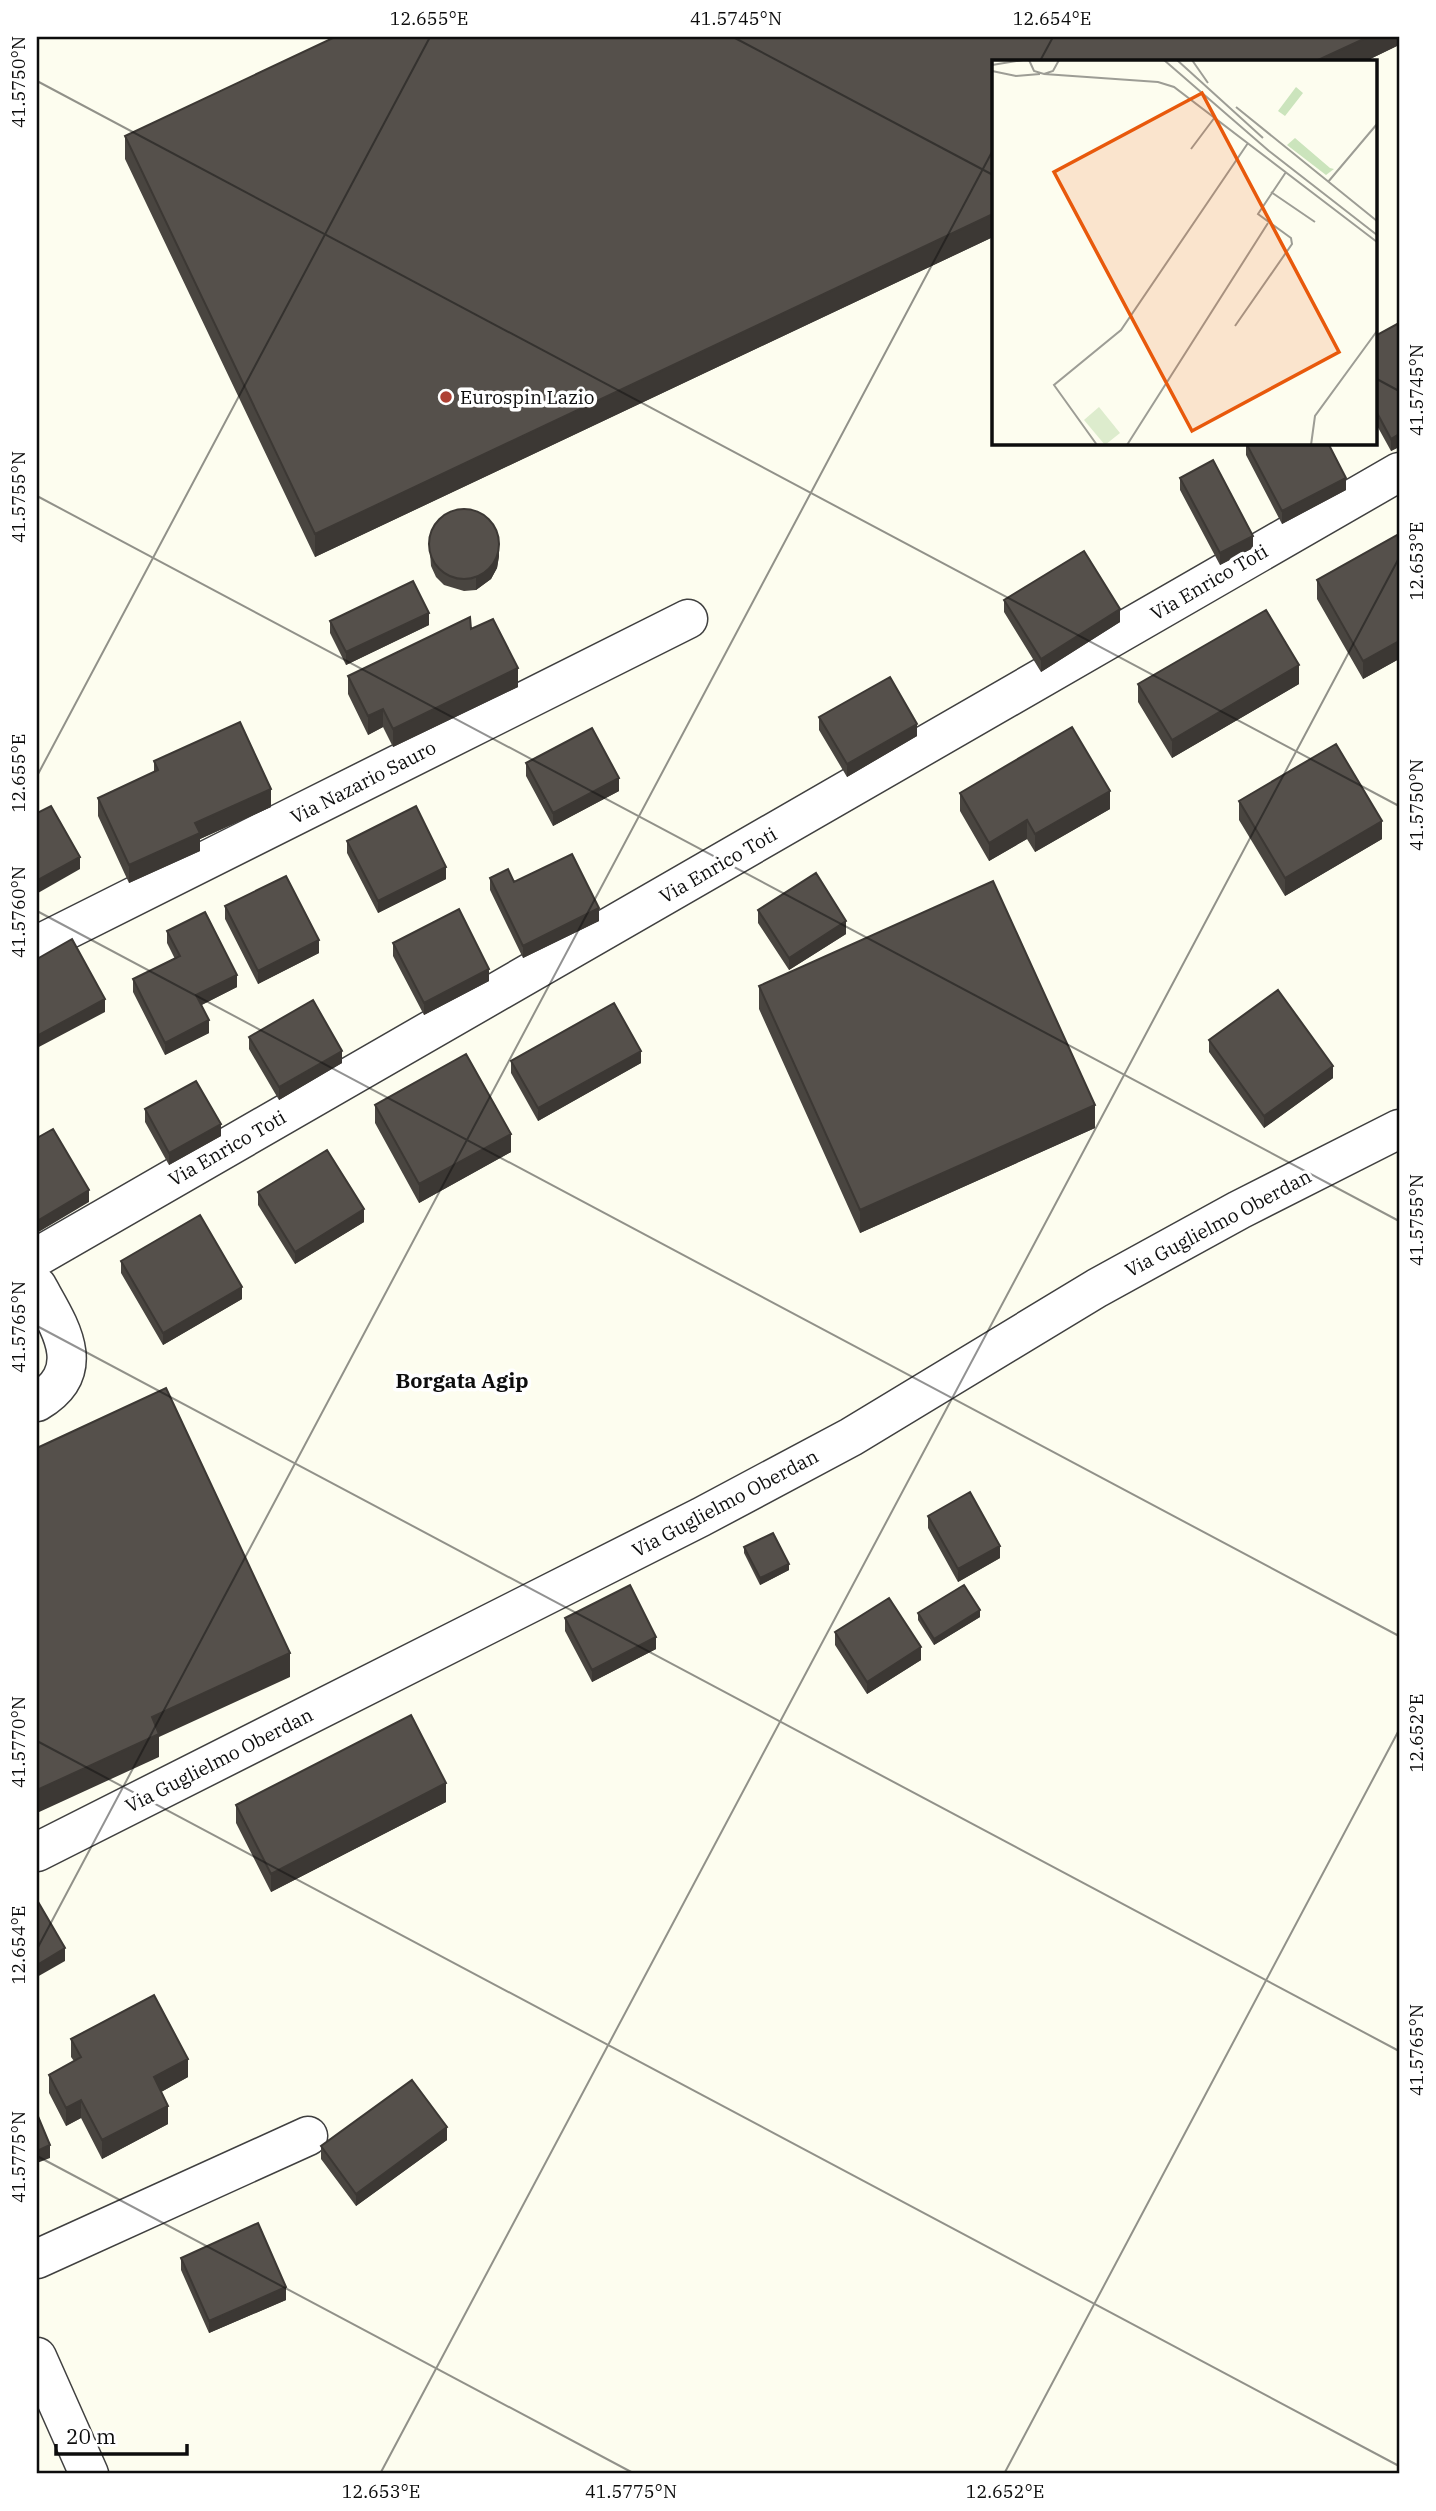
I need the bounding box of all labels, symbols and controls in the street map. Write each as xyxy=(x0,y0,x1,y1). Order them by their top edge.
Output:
text: 12.655°E xyxy=(390,7,468,30)
text: 41.5745°N xyxy=(690,7,782,30)
text: 12.654°E xyxy=(1013,7,1091,30)
text: 41.5750°N xyxy=(7,36,30,128)
inset map xyxy=(992,60,1376,444)
text: 41.5745°N xyxy=(1405,344,1428,436)
place label: Eurospin Lazio xyxy=(460,385,595,409)
marker: Eurospin Lazio xyxy=(438,389,454,405)
text: 41.5755°N xyxy=(7,451,30,543)
text: 12.653°E xyxy=(1405,522,1428,600)
street label: Via Enrico Toti xyxy=(1146,539,1272,625)
text: 12.655°E xyxy=(7,734,30,812)
street label: Via Nazario Sauro xyxy=(286,735,440,829)
text: 41.5750°N xyxy=(1405,759,1428,851)
street label: Via Enrico Toti xyxy=(655,822,781,908)
text: 41.5760°N xyxy=(7,866,30,958)
street label: Via Enrico Toti xyxy=(164,1105,290,1191)
street label: Via Guglielmo Oberdan xyxy=(1121,1164,1315,1282)
text: 41.5755°N xyxy=(1405,1174,1428,1266)
text: 41.5765°N xyxy=(7,1281,30,1373)
district label: Borgata Agip xyxy=(395,1366,529,1394)
street label: Via Guglielmo Oberdan xyxy=(628,1444,822,1562)
text: 12.652°E xyxy=(1405,1694,1428,1772)
text: 41.5770°N xyxy=(7,1696,30,1788)
street label: Via Guglielmo Oberdan xyxy=(121,1702,317,1818)
text: 12.654°E xyxy=(7,1906,30,1984)
text: 41.5765°N xyxy=(1405,2004,1428,2096)
text: 41.5775°N xyxy=(7,2111,30,2203)
scale bar xyxy=(56,2413,187,2457)
text: 20 m xyxy=(66,2422,116,2450)
text: 12.653°E xyxy=(342,2480,420,2503)
text: 41.5775°N xyxy=(585,2480,677,2503)
text: 12.652°E xyxy=(966,2480,1044,2503)

